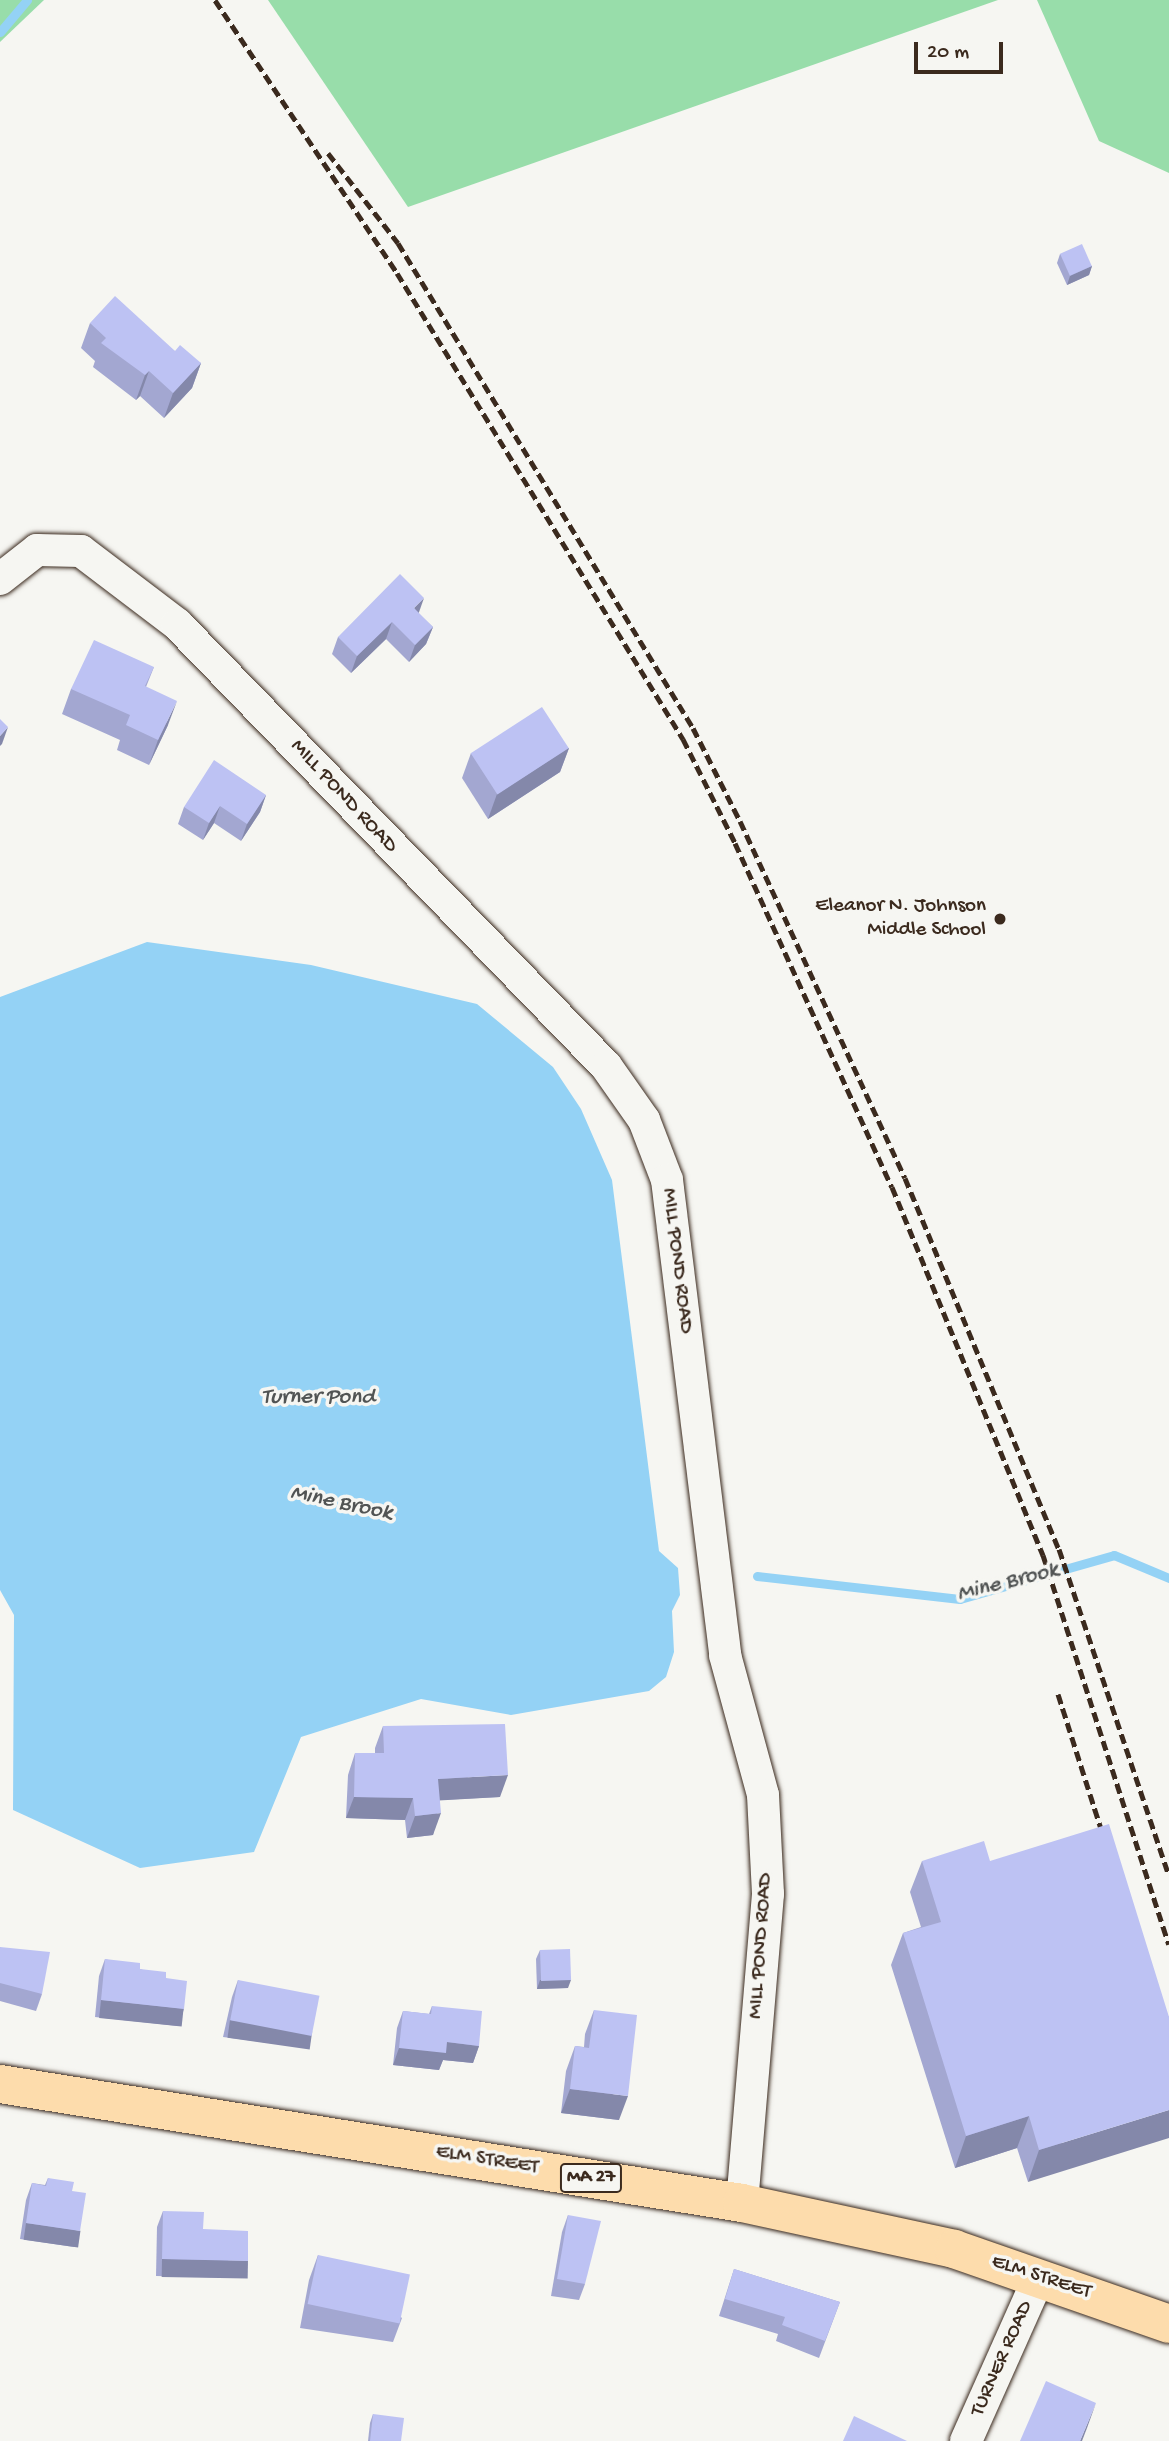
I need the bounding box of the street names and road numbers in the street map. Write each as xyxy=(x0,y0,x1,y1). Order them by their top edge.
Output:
street label: MILL POND ROAD xyxy=(284,735,402,859)
street label: MILL POND ROAD xyxy=(655,1187,697,1335)
street label: MILL POND ROAD xyxy=(744,1872,780,2020)
street label: ELM STREET xyxy=(434,2140,540,2182)
road number: MA 27 xyxy=(560,2162,622,2194)
street label: ELM STREET xyxy=(988,2250,1094,2306)
street label: TURNER ROAD xyxy=(966,2297,1040,2421)

